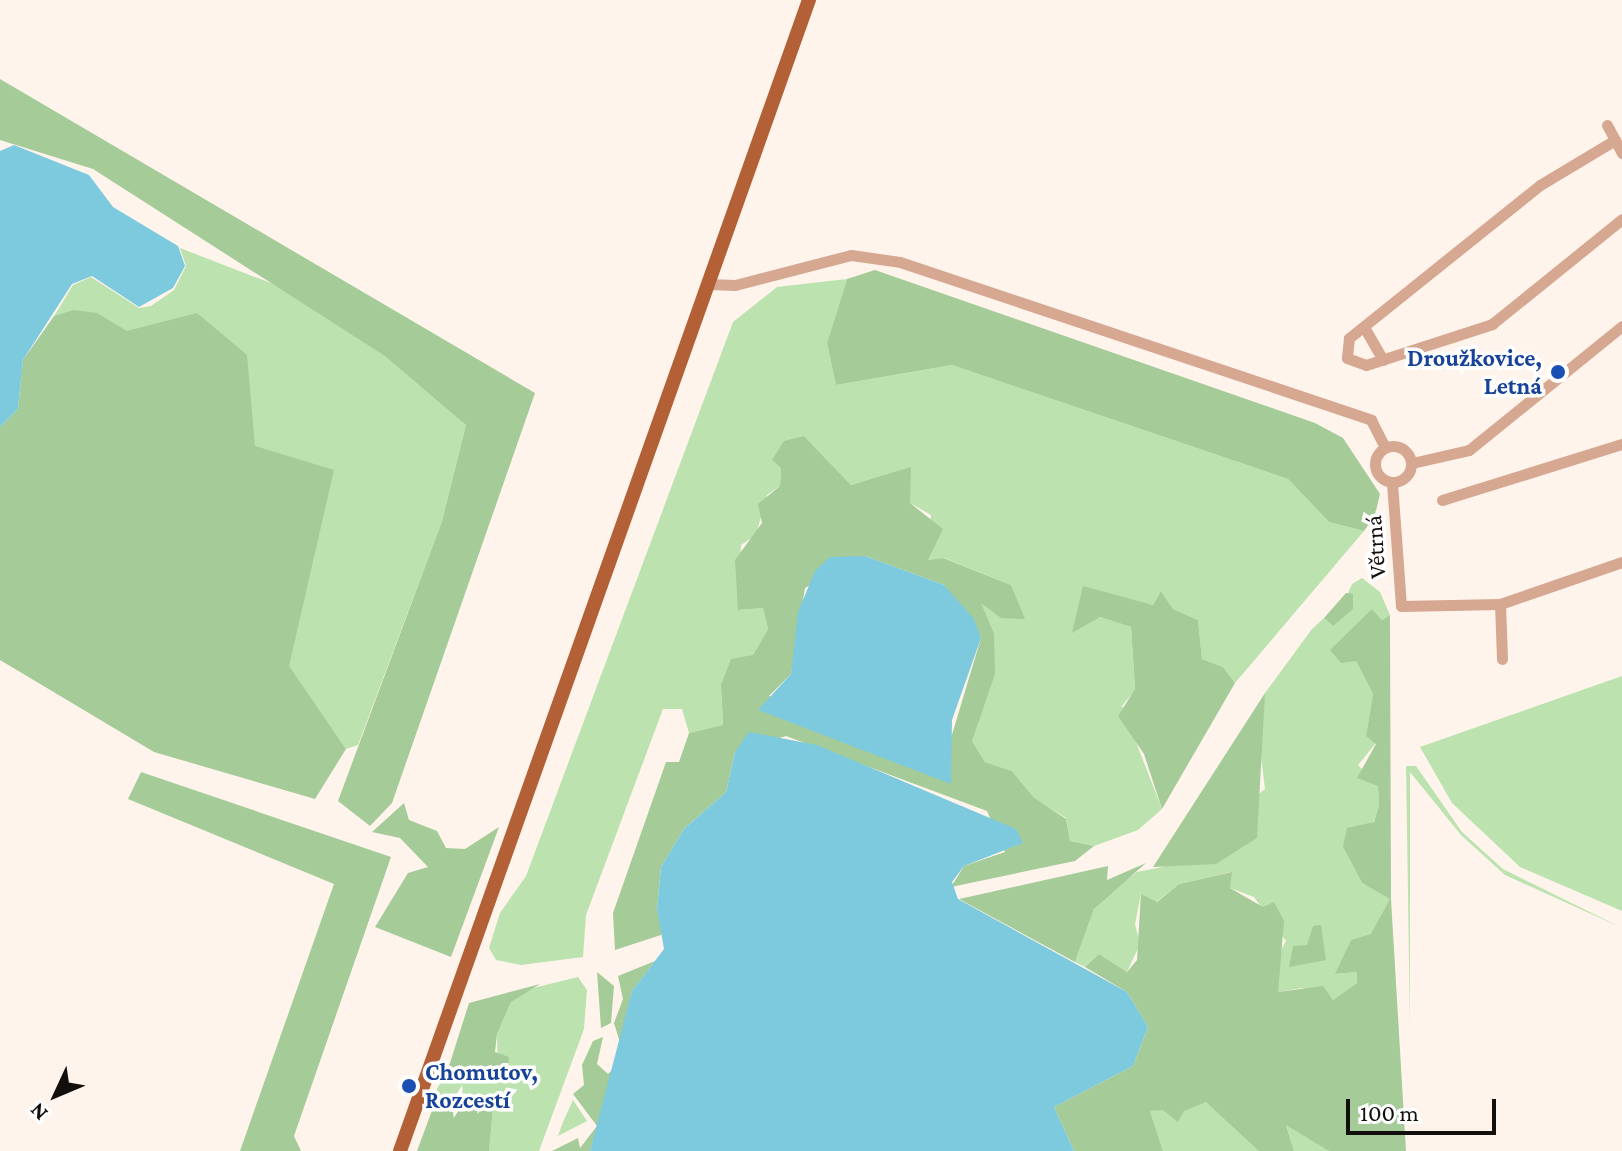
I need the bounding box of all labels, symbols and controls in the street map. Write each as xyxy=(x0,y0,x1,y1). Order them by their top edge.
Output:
place label: Droužkovice, Letná xyxy=(1407,344,1542,400)
marker: Droužkovice, Letná xyxy=(1549,363,1567,381)
street label: Větrná xyxy=(1358,514,1392,580)
north arrow xyxy=(16,1055,96,1135)
place label: Chomutov, Rozcestí xyxy=(425,1058,538,1114)
marker: Chomutov, Rozcestí xyxy=(400,1077,418,1095)
scale bar xyxy=(1350,1083,1500,1133)
text: N xyxy=(24,1098,53,1126)
text: 100 m xyxy=(1360,1099,1419,1126)

